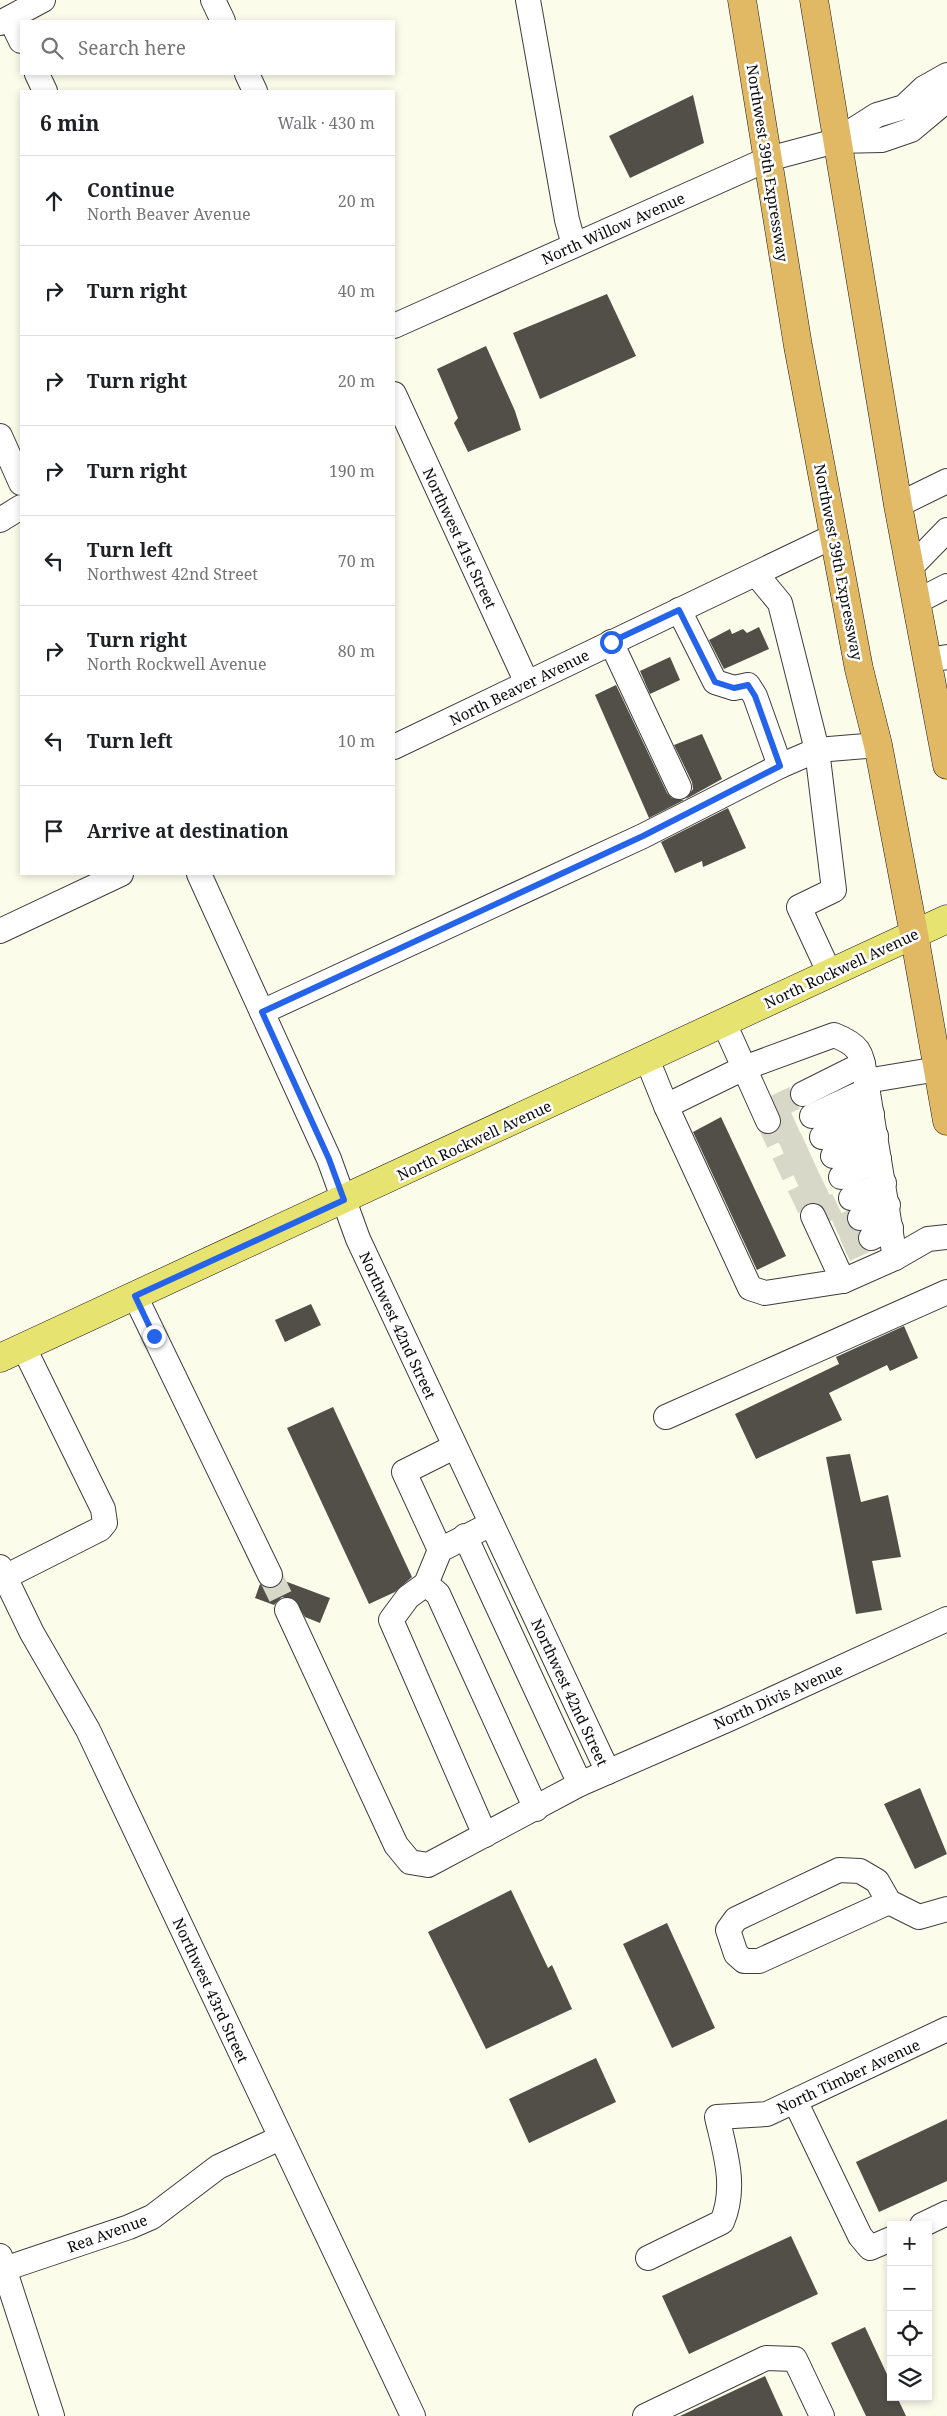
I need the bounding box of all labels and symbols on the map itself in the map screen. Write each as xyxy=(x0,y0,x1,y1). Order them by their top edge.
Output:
street label: Northwest 39th Expressway xyxy=(742,63,794,264)
street label: North Willow Avenue xyxy=(538,187,688,269)
street label: Northwest 39th Expressway xyxy=(810,462,868,662)
street label: Northwest 41st Street xyxy=(419,464,501,612)
route start xyxy=(600,631,623,654)
street label: North Beaver Avenue xyxy=(446,644,592,730)
street label: North Rockwell Avenue xyxy=(761,923,921,1013)
street label: North Rockwell Avenue xyxy=(394,1095,554,1185)
street label: Northwest 42nd Street xyxy=(355,1248,441,1402)
route end xyxy=(143,1325,166,1348)
street label: Northwest 42nd Street xyxy=(527,1615,613,1769)
street label: North Divis Avenue xyxy=(710,1659,846,1733)
street label: Northwest 43rd Street xyxy=(169,1914,253,2066)
street label: North Timber Avenue xyxy=(773,2034,923,2118)
street label: Rea Avenue xyxy=(64,2209,150,2257)

